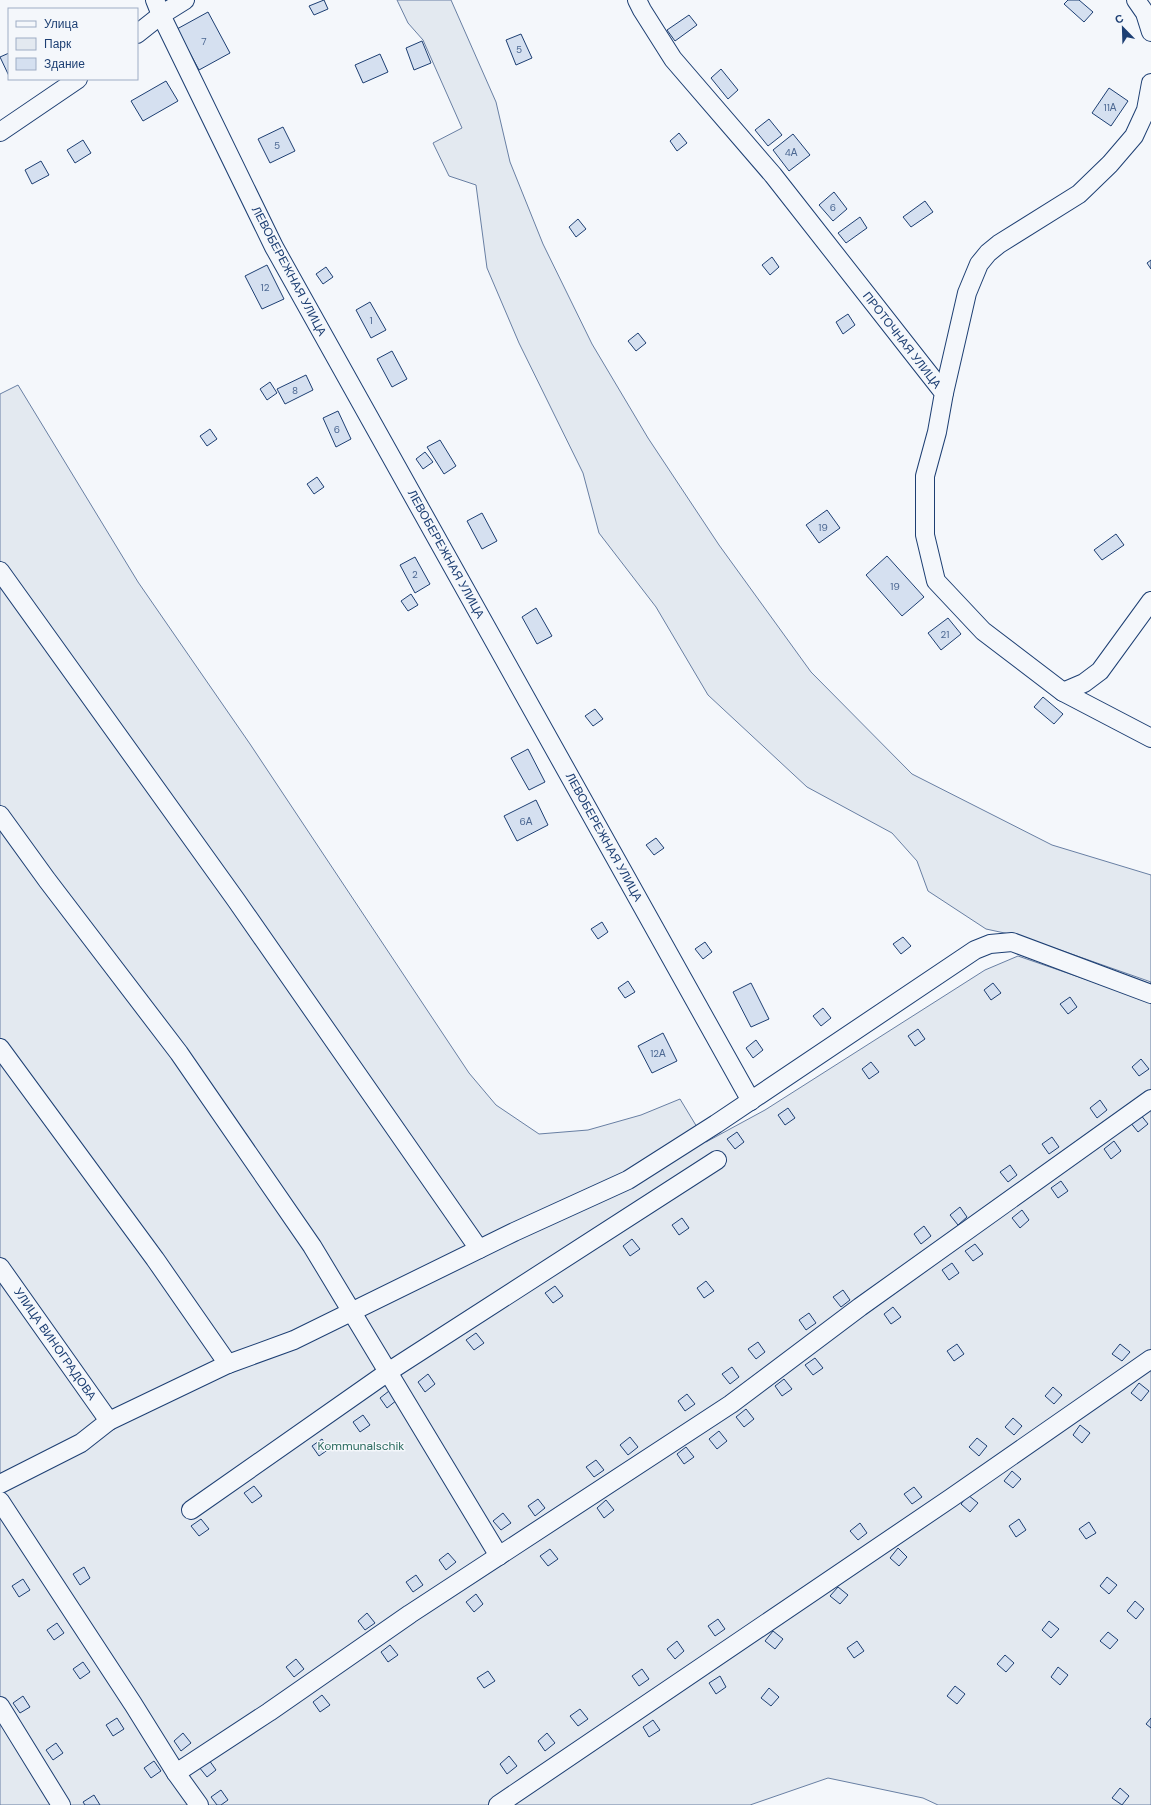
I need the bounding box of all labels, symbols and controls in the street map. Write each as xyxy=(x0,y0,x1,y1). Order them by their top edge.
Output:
legend xyxy=(8,8,138,80)
north arrow xyxy=(1103,8,1143,48)
text: С xyxy=(1113,11,1126,27)
text: Улица xyxy=(44,16,78,32)
house number: 7 xyxy=(201,35,207,48)
text: Парк xyxy=(44,36,72,52)
house number: 5 xyxy=(516,43,522,56)
text: Здание xyxy=(44,56,85,72)
house number: 11А xyxy=(1104,101,1117,114)
house number: 5 xyxy=(274,139,280,152)
house number: 4А xyxy=(785,146,798,159)
house number: 6 xyxy=(830,201,836,214)
street label: ЛЕВОБЕРЕЖНАЯ УЛИЦА xyxy=(248,203,330,339)
house number: 12 xyxy=(261,281,270,294)
street label: ПРОТОЧНАЯ УЛИЦА xyxy=(859,288,945,392)
house number: 1 xyxy=(369,314,373,327)
house number: 8 xyxy=(292,384,298,397)
house number: 6 xyxy=(334,423,340,436)
street label: ЛЕВОБЕРЕЖНАЯ УЛИЦА xyxy=(404,487,488,621)
house number: 19 xyxy=(818,521,828,534)
house number: 2 xyxy=(412,568,418,581)
house number: 19 xyxy=(890,580,900,593)
house number: 21 xyxy=(941,628,949,641)
street label: ЛЕВОБЕРЕЖНАЯ УЛИЦА xyxy=(562,770,646,904)
house number: 6А xyxy=(520,815,533,828)
house number: 12А xyxy=(650,1047,666,1060)
street label: УЛИЦА ВИНОГРАДОВА xyxy=(10,1285,100,1403)
park label: Kommunalschik xyxy=(318,1438,404,1454)

